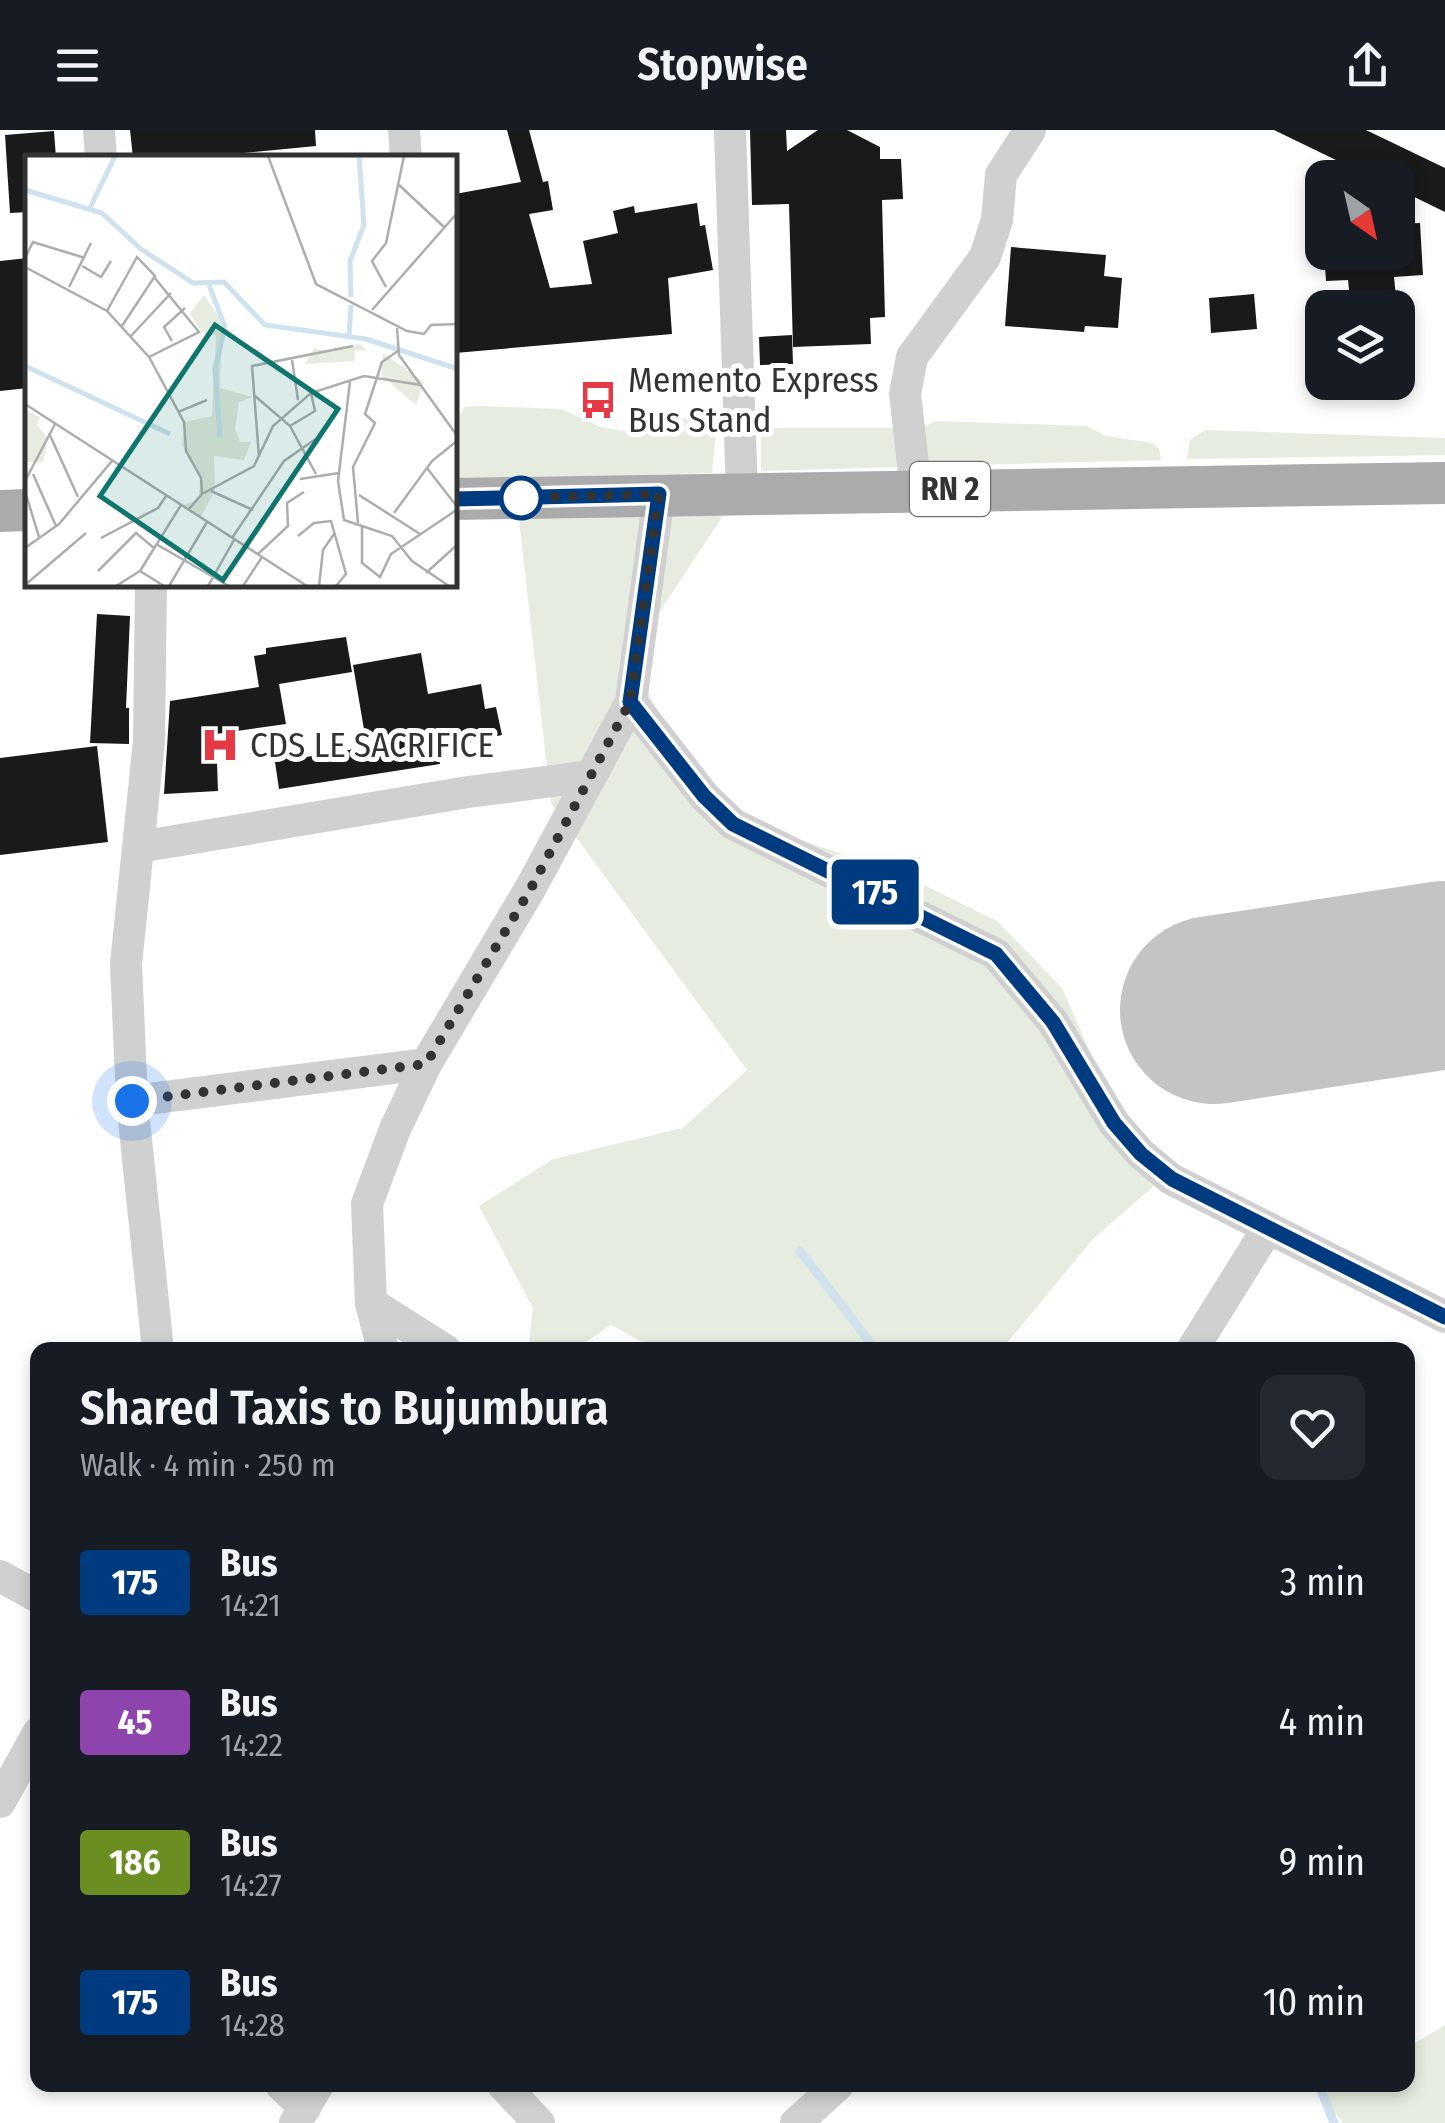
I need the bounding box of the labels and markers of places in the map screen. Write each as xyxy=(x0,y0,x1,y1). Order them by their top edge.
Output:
place label: Memento Express Bus Stand xyxy=(628,359,879,441)
bus stop icon: Memento Express Bus Stand xyxy=(577,379,619,421)
unlabelled marker xyxy=(500,477,542,519)
hospital icon: CDS LE SACRIFICE xyxy=(199,724,241,766)
place label: CDS LE SACRIFICE xyxy=(250,724,494,766)

